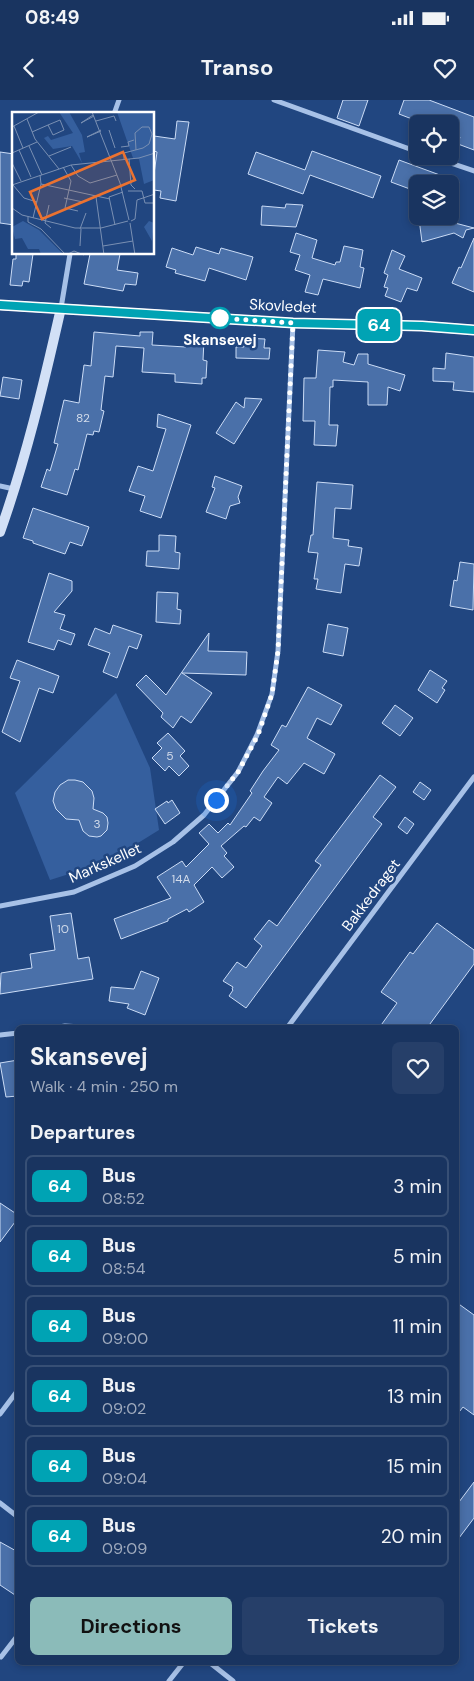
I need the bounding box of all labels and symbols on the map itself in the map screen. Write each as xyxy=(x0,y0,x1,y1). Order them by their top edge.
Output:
inset map xyxy=(12,112,155,255)
street label: Skovledet xyxy=(249,294,317,318)
marker: Skansevej xyxy=(209,307,231,329)
line badge: 64 xyxy=(356,309,402,341)
place label: Skansevej xyxy=(183,330,257,350)
house number: 82 xyxy=(76,410,90,426)
house number: 5 xyxy=(166,748,174,764)
your location xyxy=(204,788,229,813)
house number: 3 xyxy=(93,816,101,832)
street label: Markskellet xyxy=(66,838,145,888)
street label: Bakkedraget xyxy=(337,855,405,935)
house number: 14A xyxy=(172,871,191,887)
house number: 10 xyxy=(57,921,69,937)

